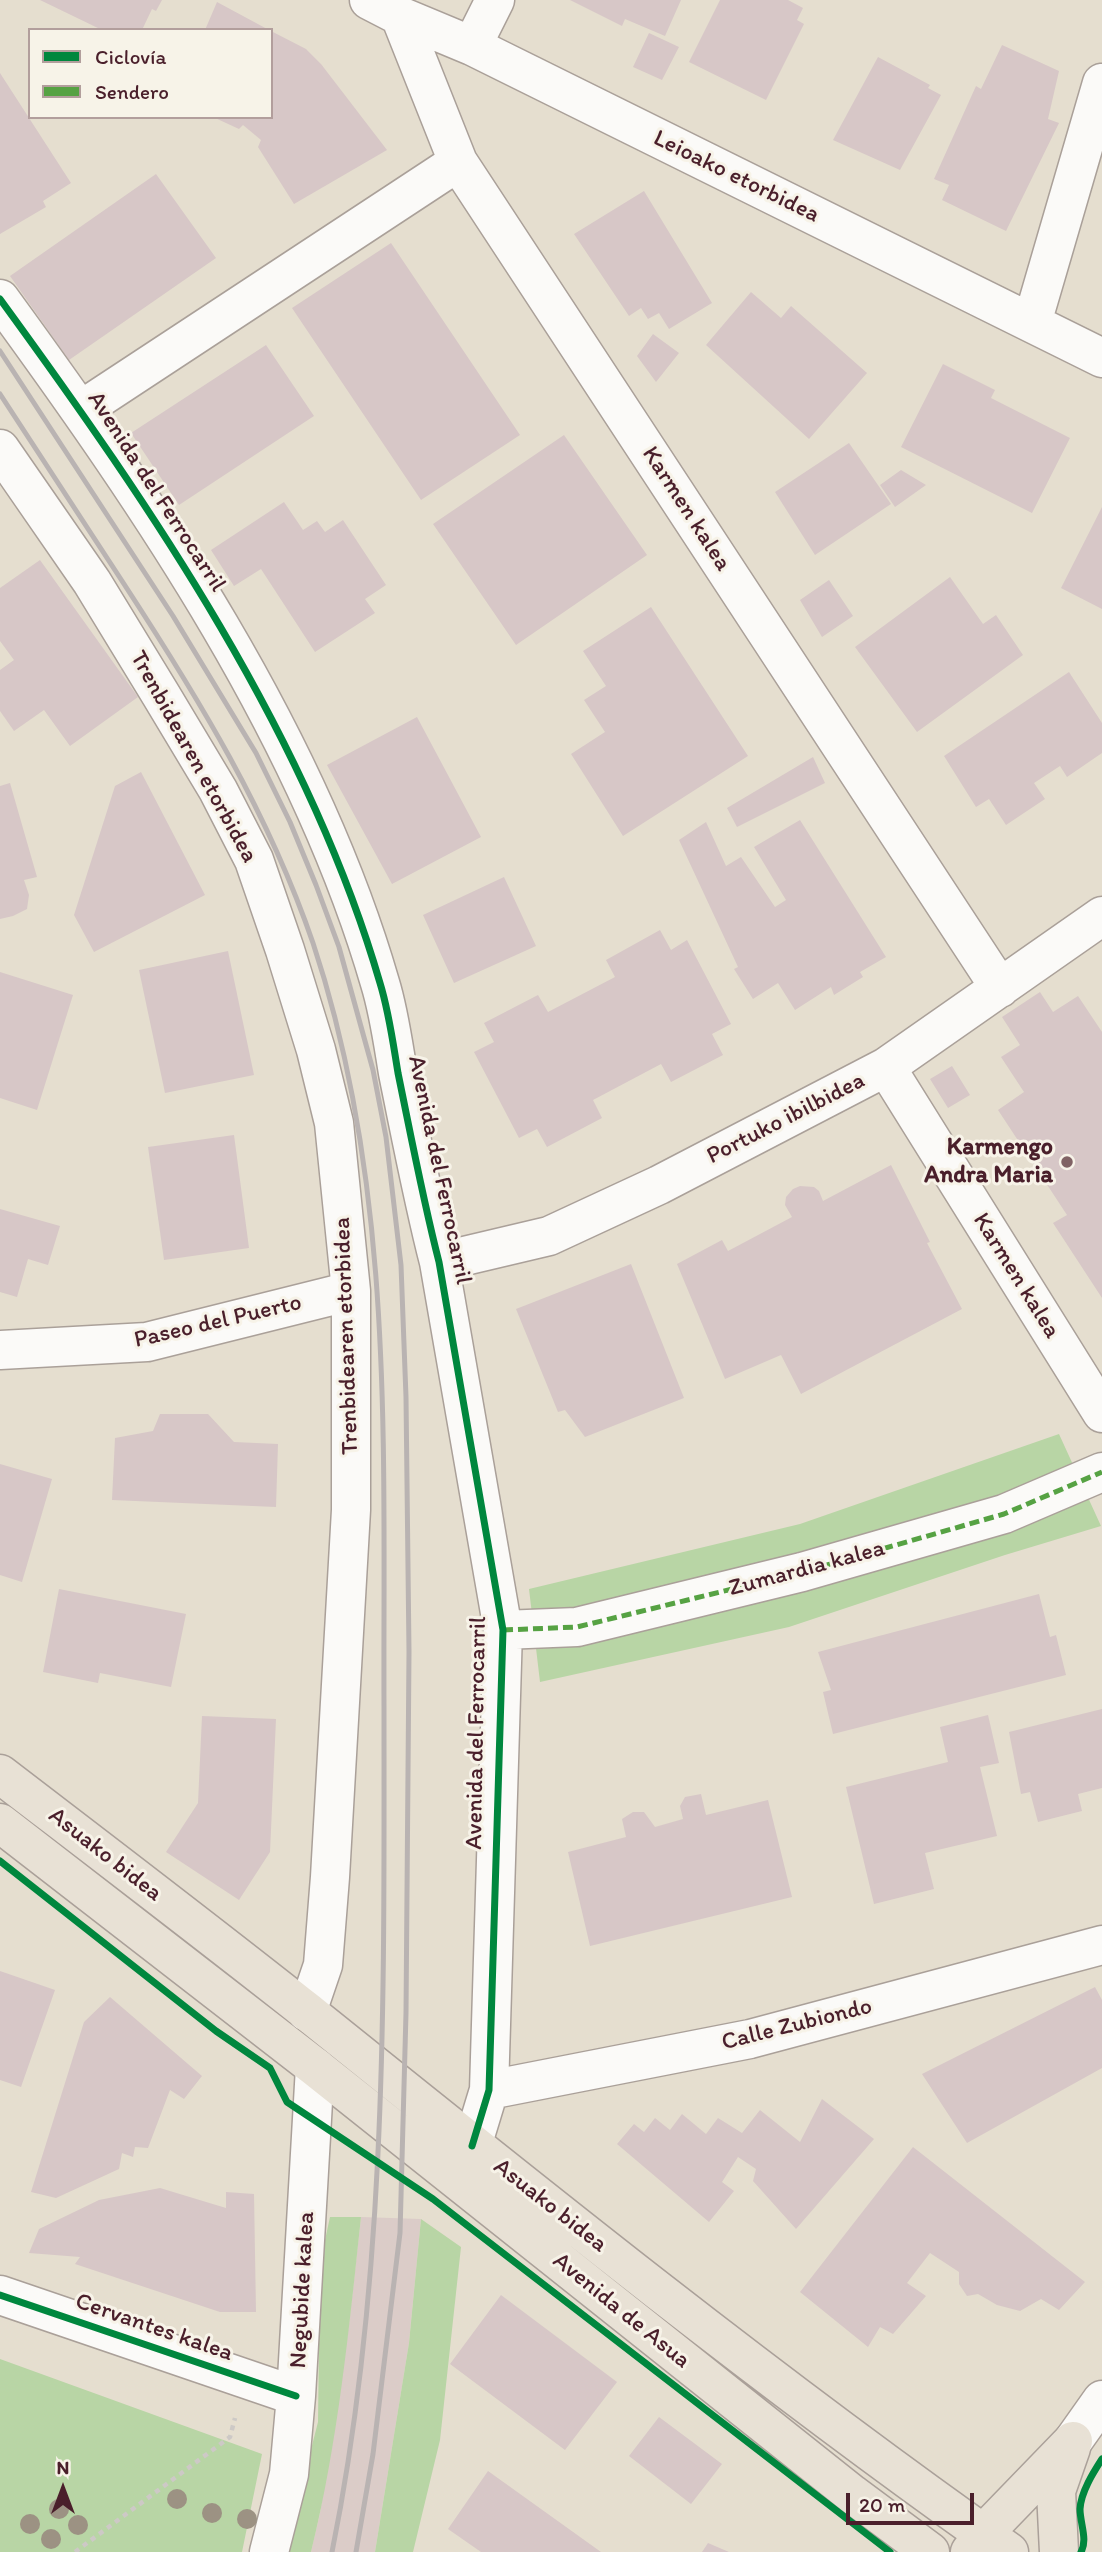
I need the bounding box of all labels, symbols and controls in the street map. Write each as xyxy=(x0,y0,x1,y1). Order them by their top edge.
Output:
legend xyxy=(28,28,273,119)
text: Ciclovía xyxy=(95,44,166,69)
text: Sendero xyxy=(95,79,169,104)
street label: Leioako etorbidea xyxy=(648,124,824,230)
street label: Avenida del Ferrocarril xyxy=(80,386,232,598)
street label: Karmen kalea xyxy=(635,441,737,577)
street label: Trenbidearen etorbidea xyxy=(123,646,263,868)
street label: Avenida del Ferrocarril xyxy=(401,1053,477,1287)
street label: Portuko ibilbidea xyxy=(702,1067,870,1171)
place label: Karmengo Andra Maria xyxy=(924,1134,1053,1190)
marker: Karmengo Andra Maria xyxy=(1059,1154,1075,1170)
street label: Karmen kalea xyxy=(966,1208,1066,1344)
street label: Trenbidearen etorbidea xyxy=(328,1217,366,1455)
street label: Paseo del Puerto xyxy=(131,1289,305,1355)
street label: Zumardia kalea xyxy=(726,1534,888,1604)
street label: Avenida del Ferrocarril xyxy=(461,1616,493,1850)
street label: Asuako bidea xyxy=(42,1802,168,1908)
street label: Calle Zubiondo xyxy=(719,1992,875,2058)
street label: Asuako bidea xyxy=(487,2153,613,2259)
street label: Negubide kalea xyxy=(285,2211,321,2369)
street label: Avenida de Asua xyxy=(546,2247,696,2375)
street label: Cervantes kalea xyxy=(71,2287,237,2369)
north arrow xyxy=(28,2454,98,2524)
text: N xyxy=(57,2456,69,2479)
scale bar xyxy=(850,2478,978,2522)
text: 20 m xyxy=(859,2492,905,2517)

